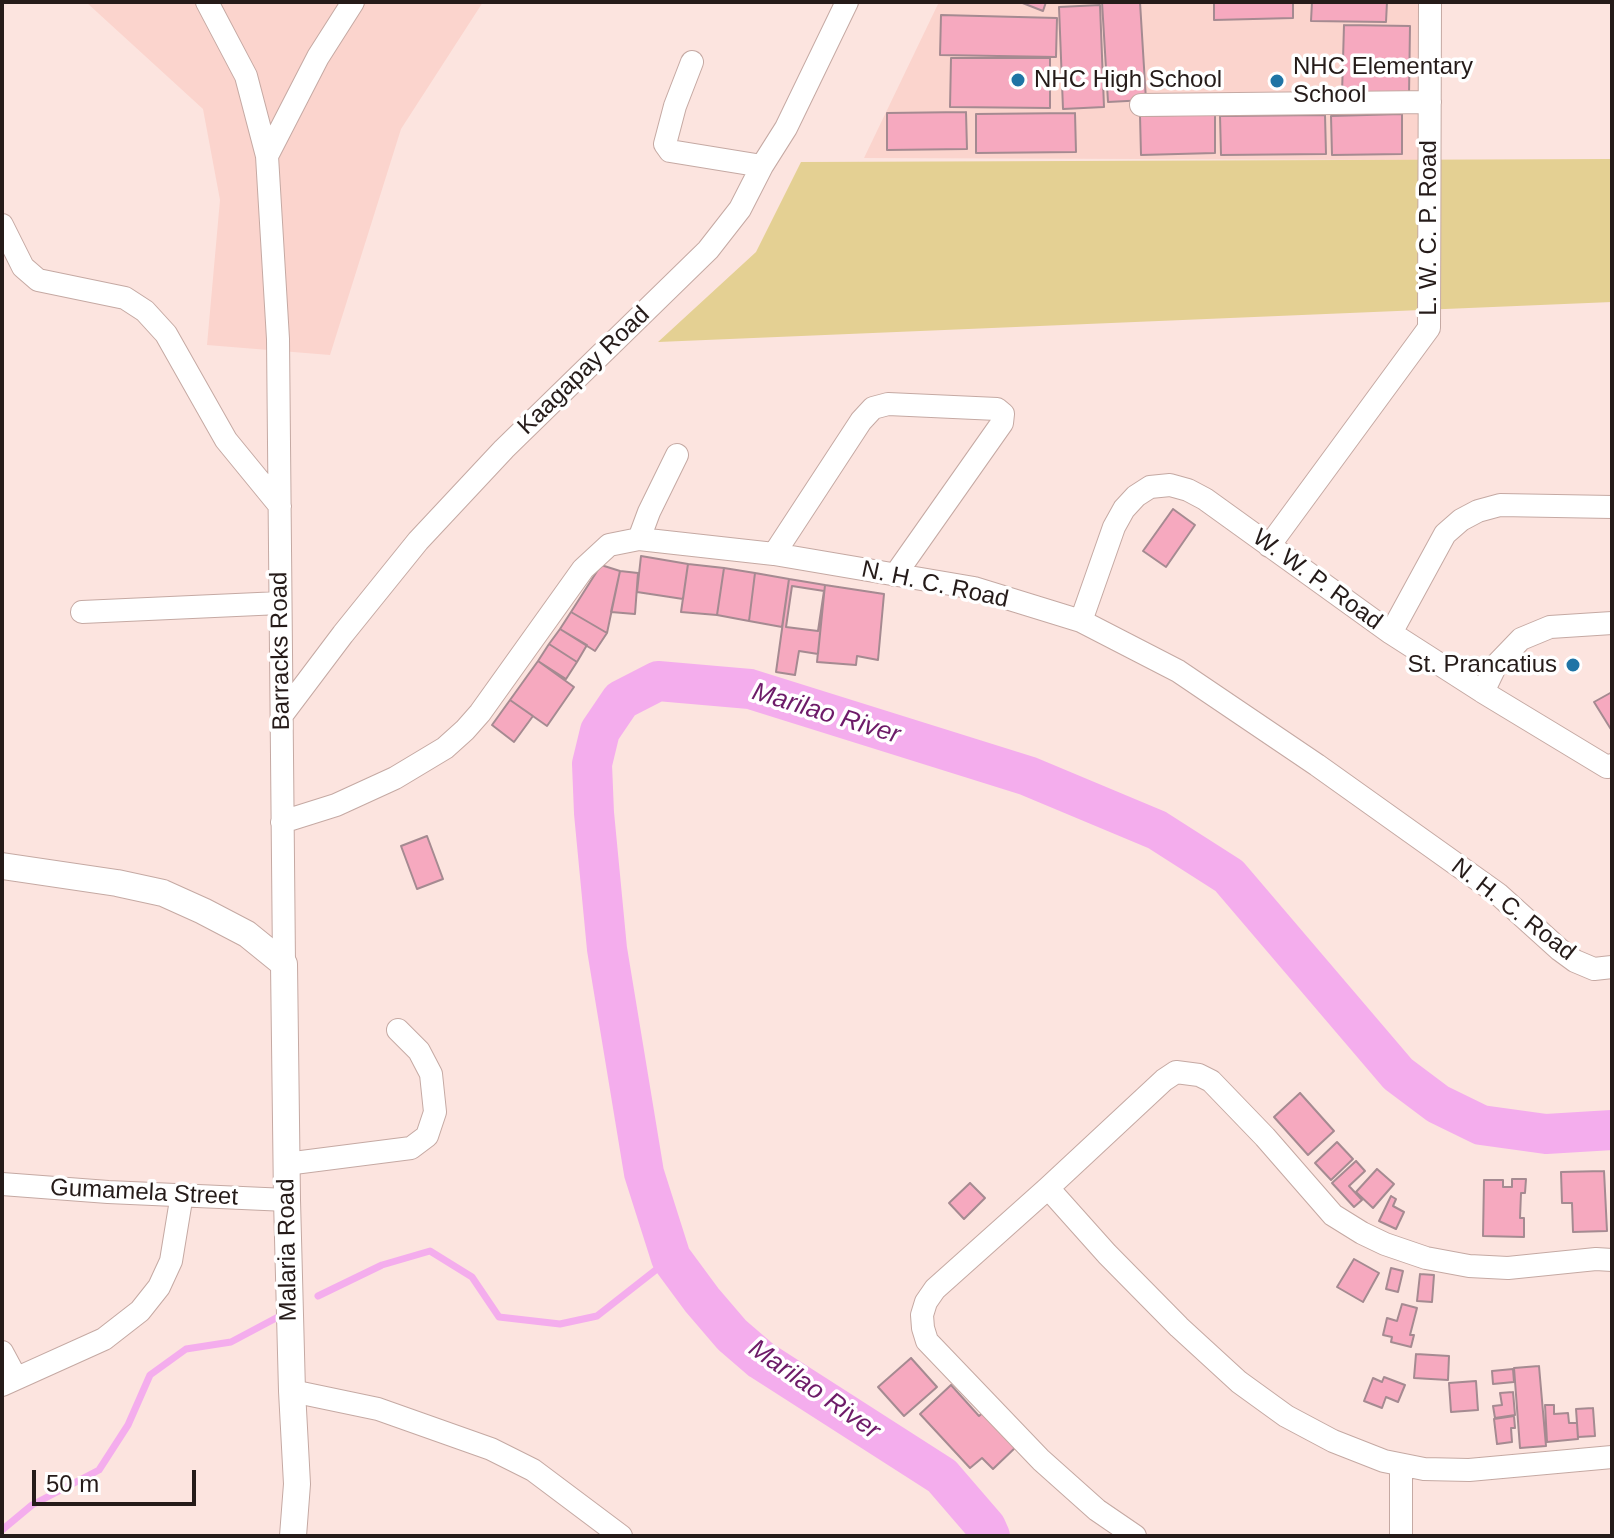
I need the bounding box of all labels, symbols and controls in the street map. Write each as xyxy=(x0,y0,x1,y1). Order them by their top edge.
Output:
place label: NHC Elementary School xyxy=(1293,53,1473,109)
place label: NHC High School xyxy=(1034,66,1222,94)
marker: NHC High School xyxy=(1009,71,1027,89)
marker: NHC Elementary School xyxy=(1268,72,1286,90)
street label: L. W. C. P. Road xyxy=(1415,140,1443,316)
street label: Kaagapay Road xyxy=(512,301,656,441)
street label: W. W. P. Road xyxy=(1247,523,1387,637)
street label: N. H. C. Road xyxy=(859,555,1011,615)
street label: Barracks Road xyxy=(265,571,297,731)
place label: St. Prancatius xyxy=(1408,651,1557,679)
marker: St. Prancatius xyxy=(1564,656,1582,674)
water label: Marilao River xyxy=(748,677,904,751)
street label: N. H. C. Road xyxy=(1445,853,1581,967)
street label: Gumamela Street xyxy=(49,1174,239,1212)
street label: Malaria Road xyxy=(272,1178,304,1322)
water label: Marilao River xyxy=(742,1333,886,1447)
scale bar xyxy=(36,1454,200,1504)
text: 50 m xyxy=(46,1470,99,1497)

